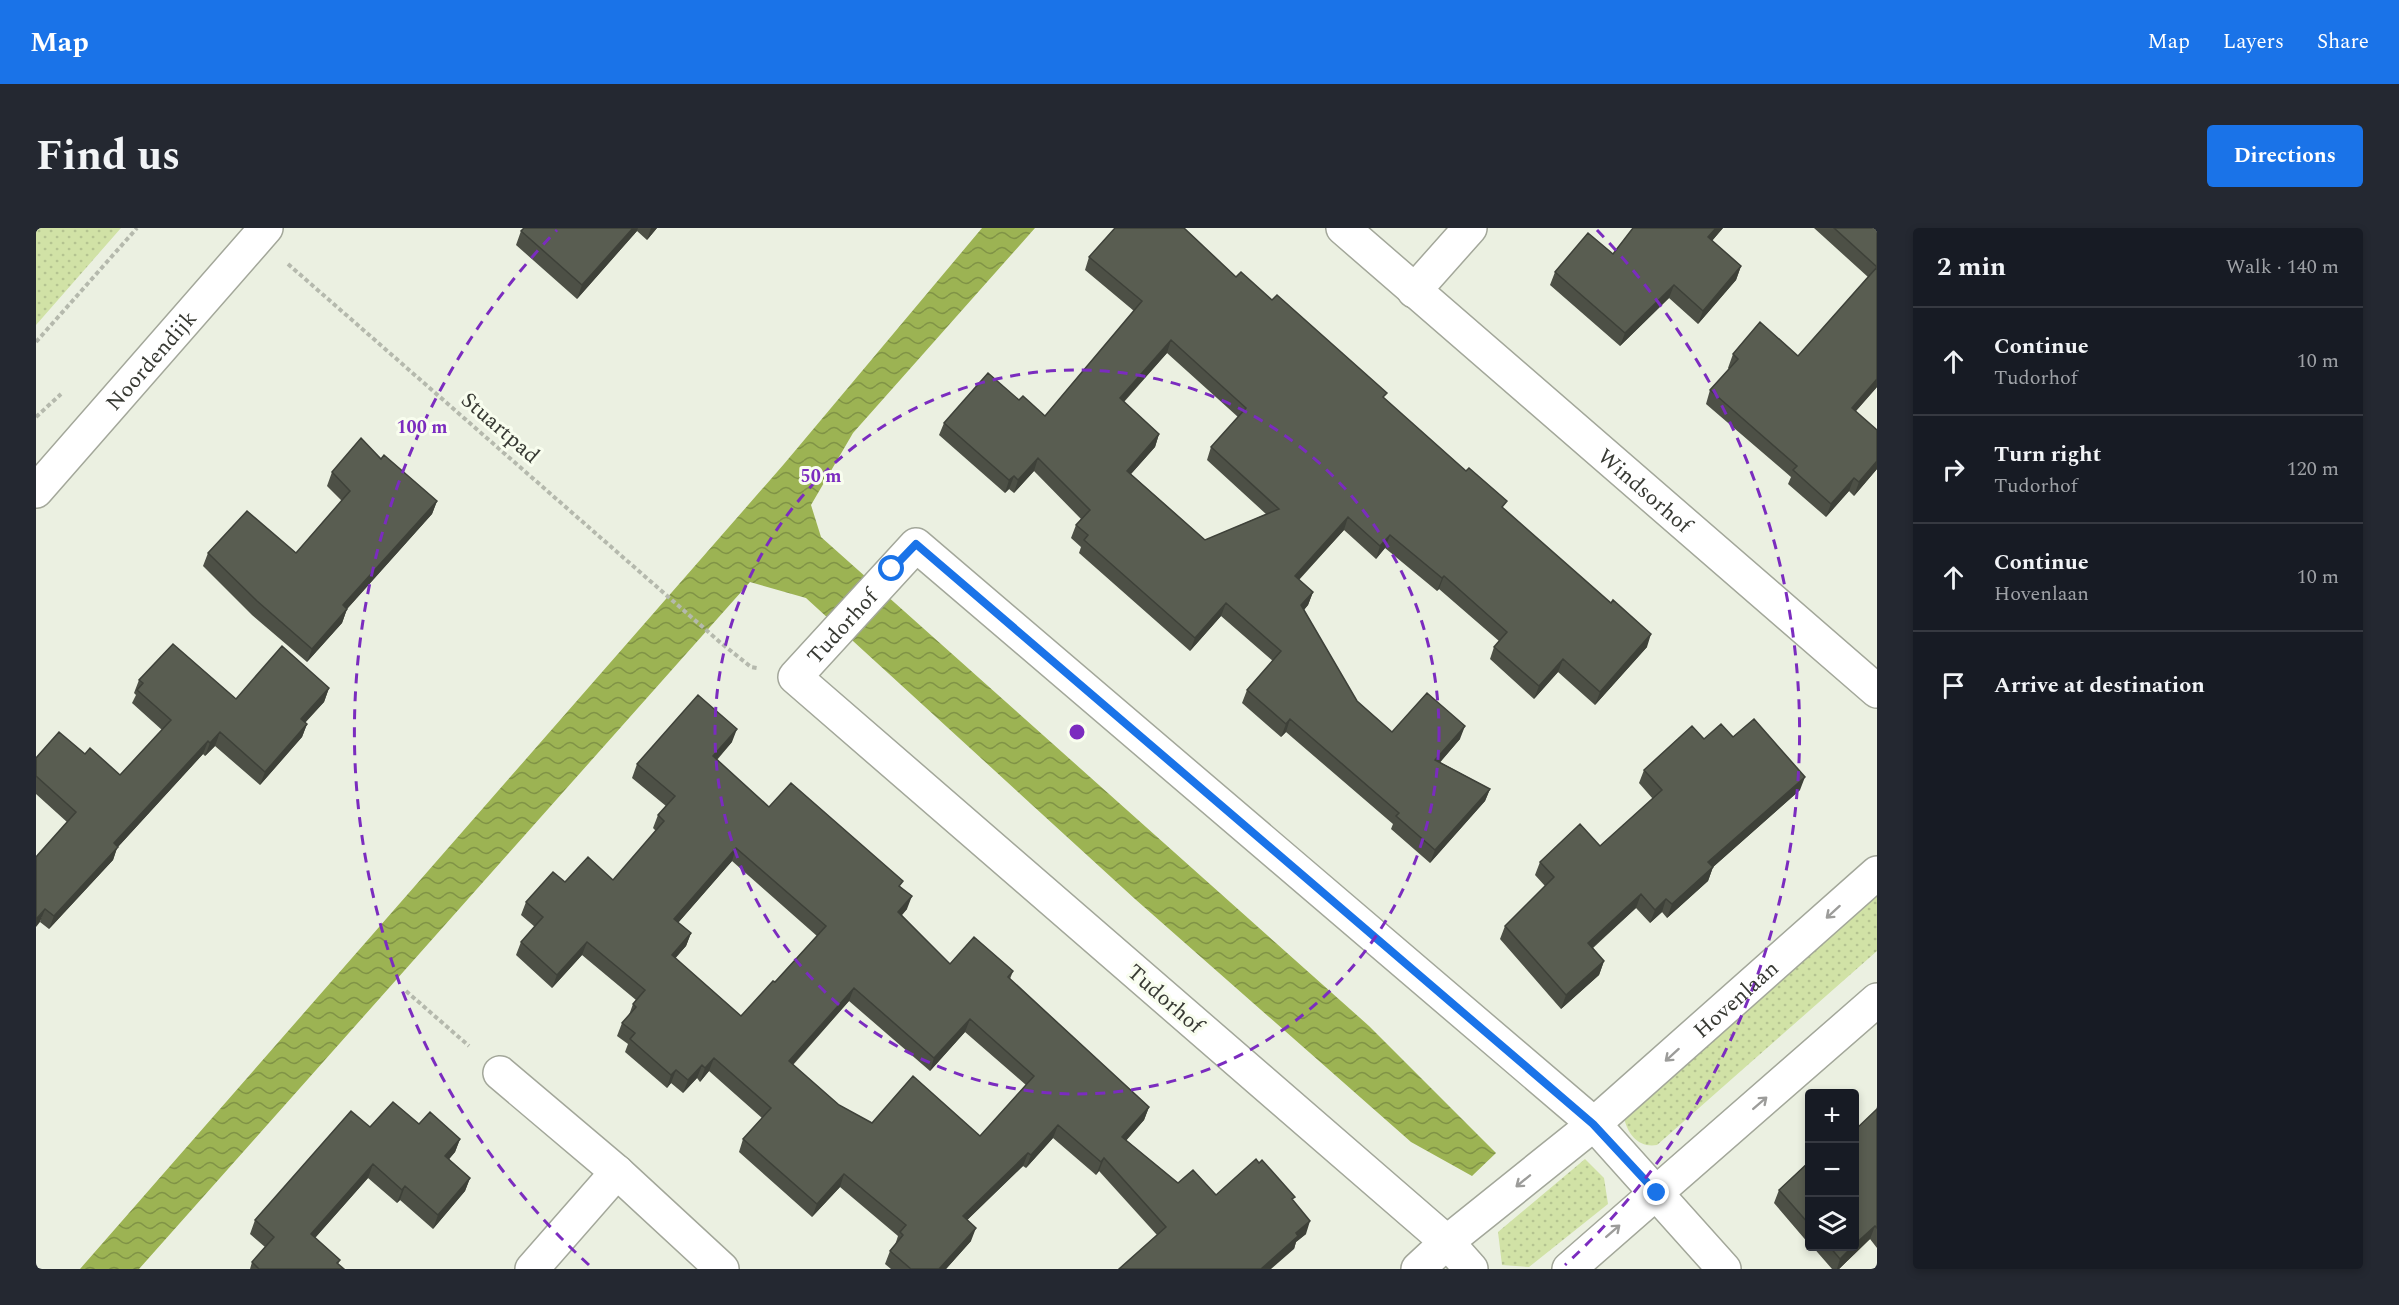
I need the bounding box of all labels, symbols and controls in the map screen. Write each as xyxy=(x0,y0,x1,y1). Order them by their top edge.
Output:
text: Map xyxy=(30,21,89,64)
text: Map xyxy=(2148,26,2190,58)
text: Layers xyxy=(2223,26,2284,58)
text: Share xyxy=(2317,26,2369,58)
text: Find us xyxy=(36,125,180,188)
button: Directions xyxy=(2207,125,2363,187)
text: 2 min xyxy=(1937,247,2006,287)
text: Walk · 140 m xyxy=(2226,252,2339,282)
street label: Noordendijk xyxy=(98,303,205,419)
text: Continue xyxy=(1994,330,2089,363)
icon: ahead xyxy=(1937,345,1970,378)
text: 10 m xyxy=(2297,346,2339,376)
text: Tudorhof xyxy=(1994,363,2078,393)
street label: Stuartpad xyxy=(453,384,547,472)
text: 100 m xyxy=(396,414,448,441)
text: Turn right xyxy=(1994,438,2101,471)
street label: Windsorhof xyxy=(1590,441,1700,543)
icon: right xyxy=(1937,453,1970,486)
text: 120 m xyxy=(2287,454,2339,484)
text: 50 m xyxy=(801,463,841,490)
text: Tudorhof xyxy=(1994,471,2078,501)
text: Continue xyxy=(1994,546,2089,579)
route start xyxy=(878,555,904,581)
icon: ahead xyxy=(1937,561,1970,594)
text: 10 m xyxy=(2297,562,2339,592)
text: Hovenlaan xyxy=(1994,579,2089,609)
street label: Tudorhof xyxy=(800,581,887,672)
icon: arrive xyxy=(1937,669,1970,702)
text: Arrive at destination xyxy=(1994,669,2205,702)
centre of rings xyxy=(1067,722,1087,742)
one-way arrow xyxy=(1826,905,1841,919)
street label: Hovenlaan xyxy=(1686,953,1786,1047)
street label: Tudorhof xyxy=(1119,956,1212,1043)
one-way arrow xyxy=(1664,1048,1679,1062)
map controls xyxy=(1805,1089,1859,1251)
button: + xyxy=(1805,1089,1859,1143)
one-way arrow xyxy=(1752,1096,1767,1110)
button: − xyxy=(1805,1143,1859,1197)
one-way arrow xyxy=(1515,1175,1531,1188)
route end xyxy=(1643,1179,1669,1205)
button: layers xyxy=(1805,1197,1859,1251)
one-way arrow xyxy=(1605,1224,1620,1238)

